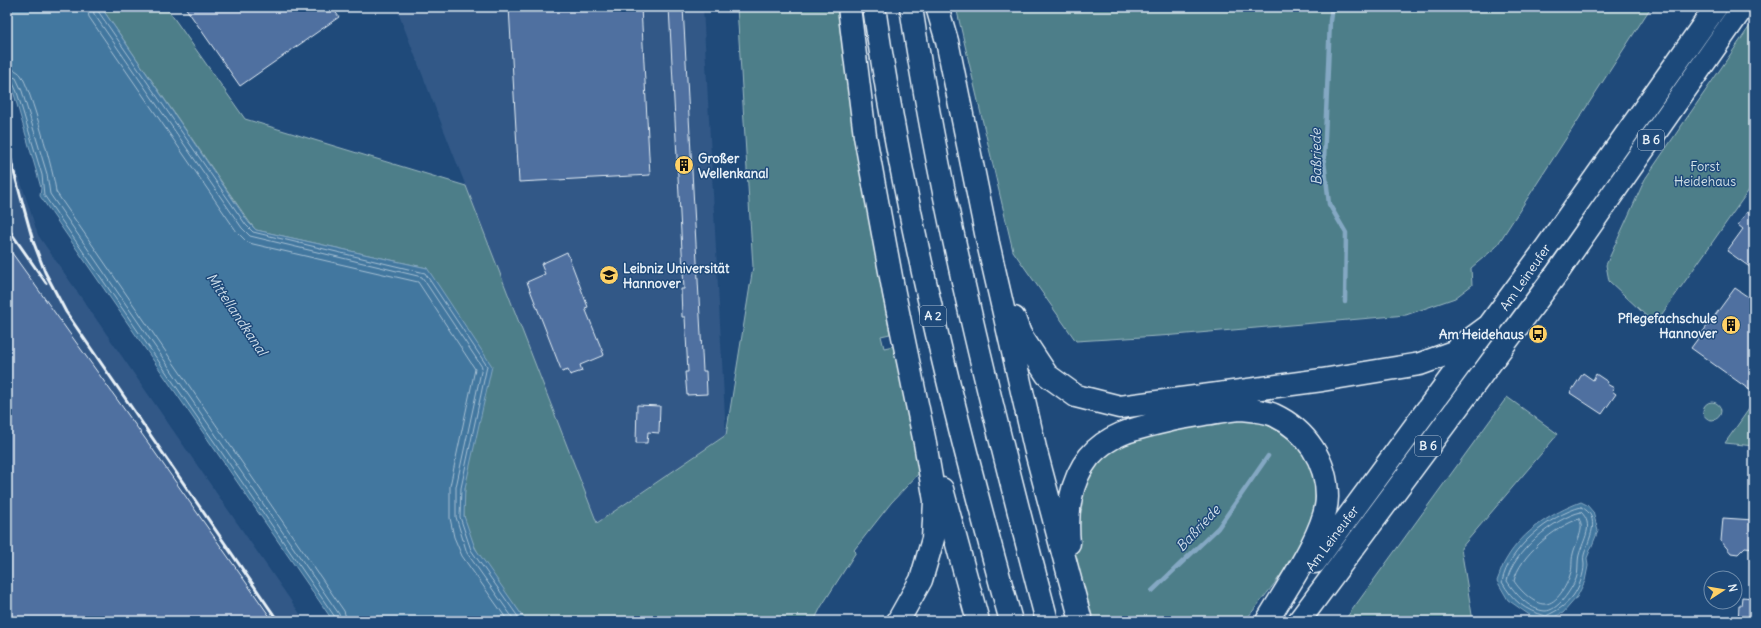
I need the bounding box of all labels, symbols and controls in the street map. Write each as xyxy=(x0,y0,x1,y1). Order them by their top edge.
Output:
water label: Baßriede xyxy=(1306,127,1325,186)
road number: B 6 xyxy=(1638,130,1664,150)
place label: Großer Wellenkanal xyxy=(698,150,769,182)
building icon: Großer Wellenkanal xyxy=(673,154,695,176)
park label: Forst Heidehaus xyxy=(1674,158,1736,190)
street label: Am Leineufer xyxy=(1496,240,1555,314)
place label: Leibniz Universität Hannover xyxy=(623,260,730,292)
school or university icon: Leibniz Universität Hannover xyxy=(598,264,620,286)
water label: Mittellandkanal xyxy=(203,269,272,360)
road number: A 2 xyxy=(920,306,946,326)
place label: Pflegefachschule Hannover xyxy=(1618,310,1718,342)
building icon: Pflegefachschule Hannover xyxy=(1720,314,1742,336)
bus stop icon: Am Heidehaus xyxy=(1527,323,1549,345)
place label: Am Heidehaus xyxy=(1439,326,1524,343)
road number: B 6 xyxy=(1415,436,1441,456)
water label: Baßriede xyxy=(1172,500,1225,555)
street label: Am Leineufer xyxy=(1302,502,1363,574)
north arrow xyxy=(1703,570,1743,610)
text: N xyxy=(1725,583,1740,593)

